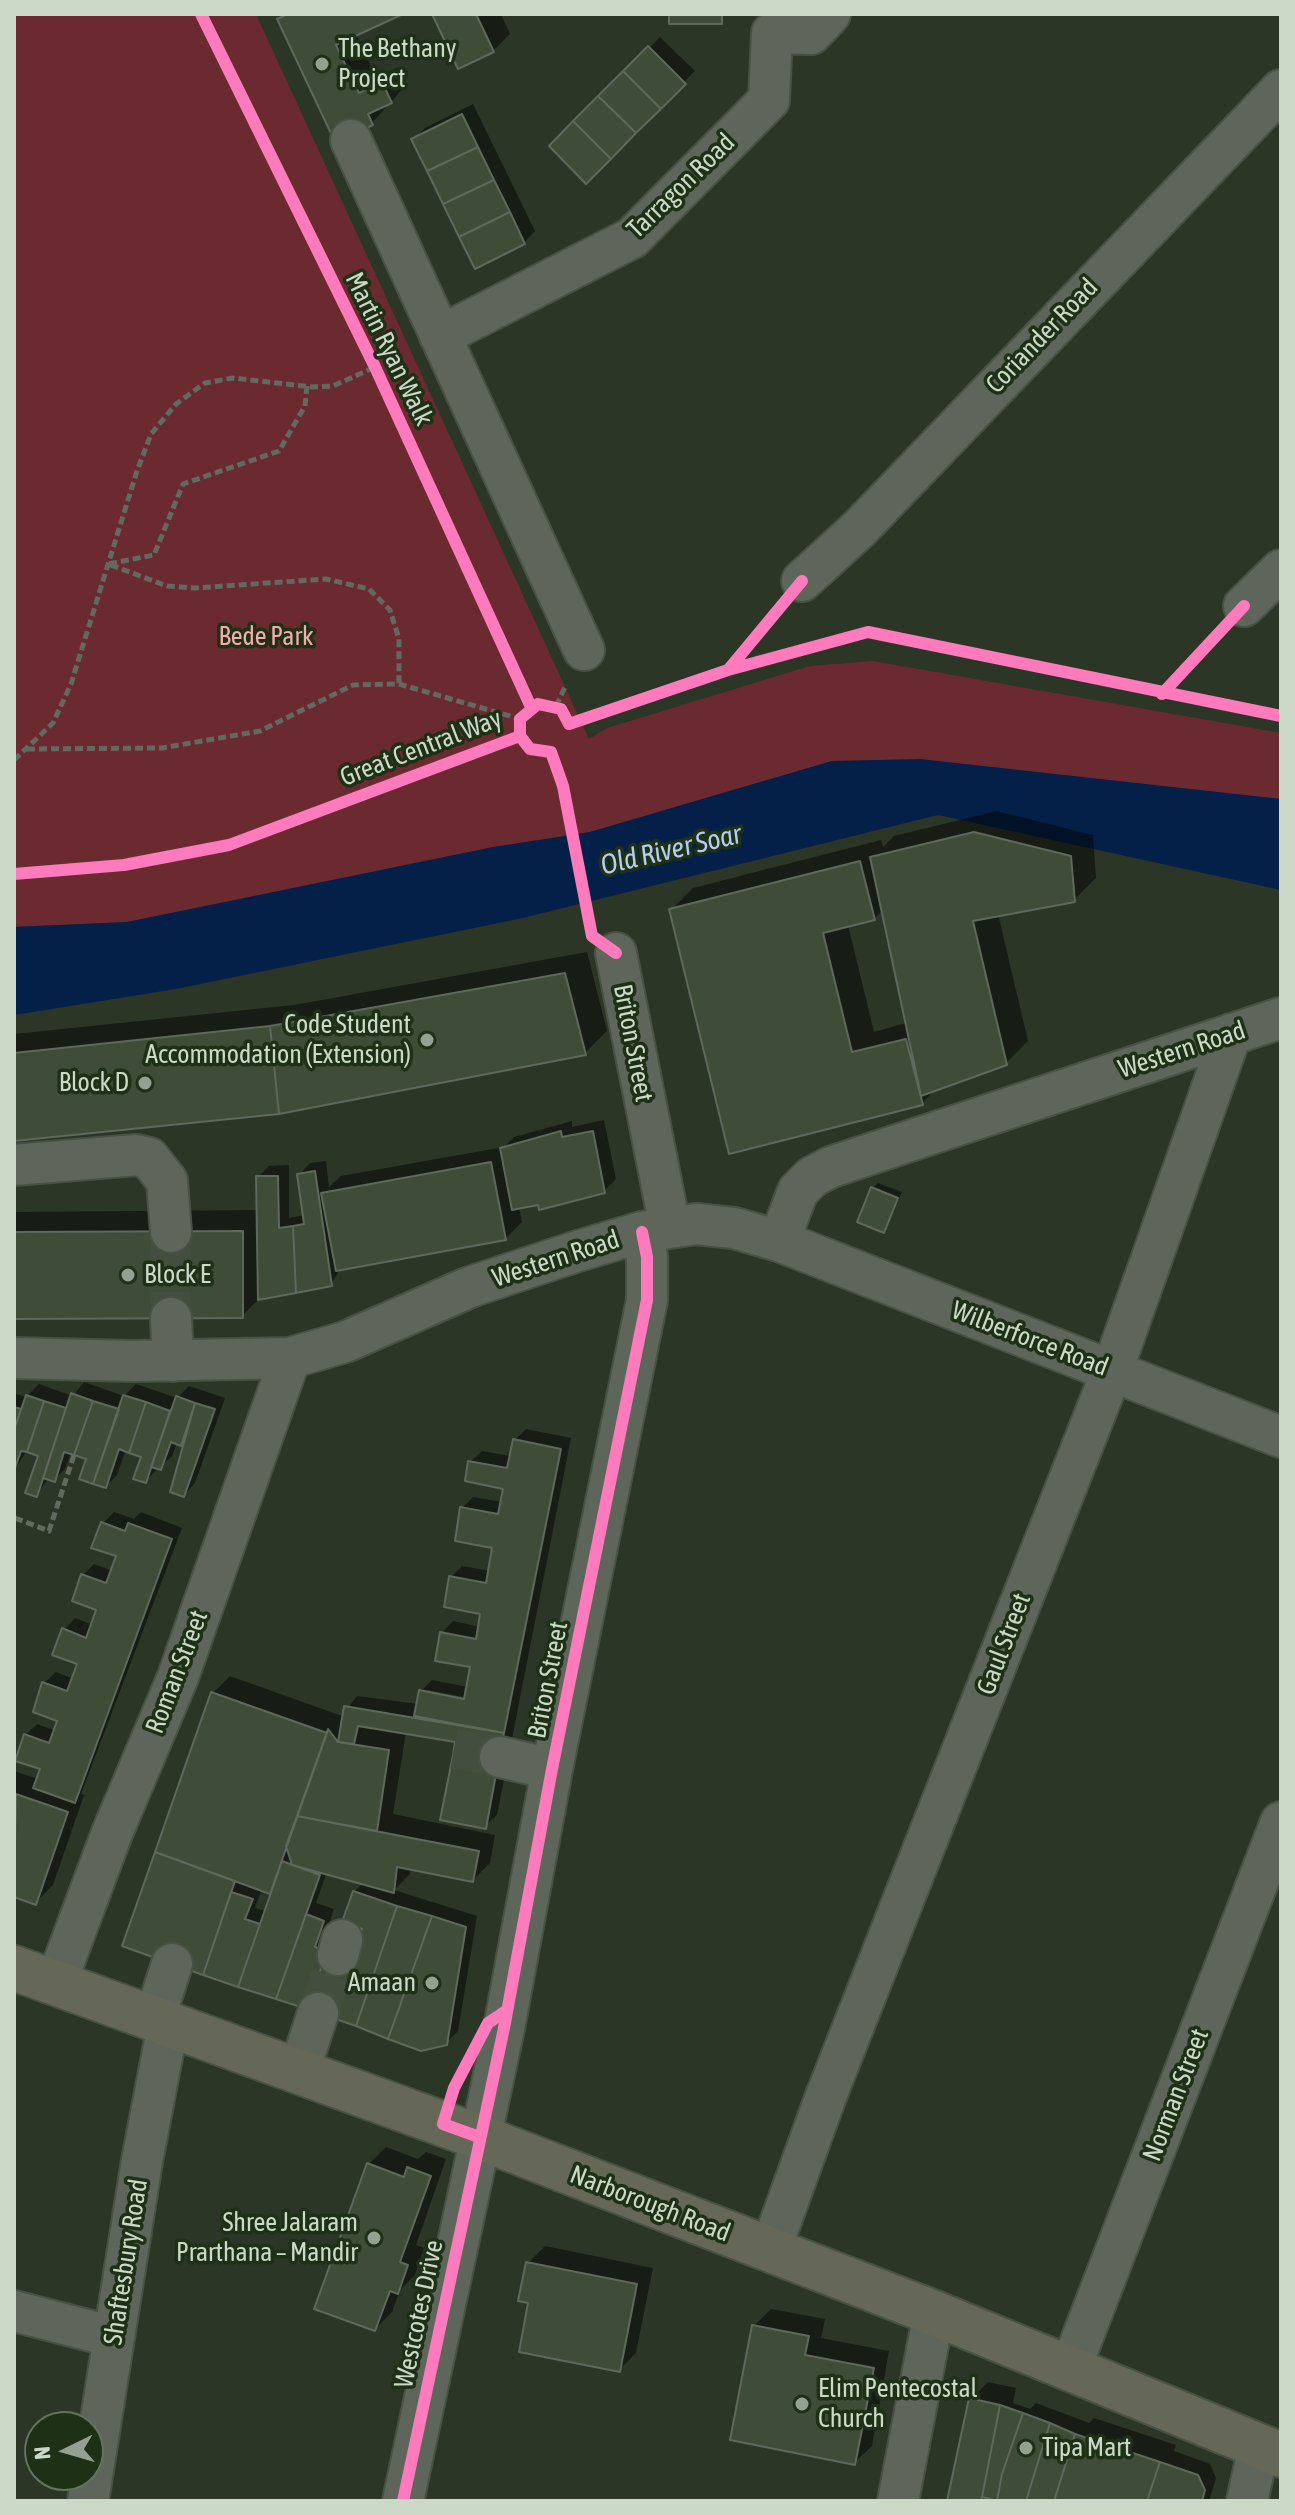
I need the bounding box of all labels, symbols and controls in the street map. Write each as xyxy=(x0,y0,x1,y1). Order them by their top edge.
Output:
place label: The Bethany Project xyxy=(338,33,457,94)
marker: The Bethany Project xyxy=(313,55,331,73)
street label: Tarragon Road xyxy=(621,127,741,245)
street label: Martin Ryan Walk xyxy=(338,267,440,431)
street label: Coriander Road xyxy=(980,272,1104,400)
park label: Bede Park xyxy=(218,621,314,653)
street label: Great Central Way xyxy=(336,703,506,793)
water label: Old River Soar xyxy=(597,818,745,882)
street label: Briton Street xyxy=(606,982,660,1104)
place label: Code Student Accommodation (Extension) xyxy=(145,1009,411,1070)
street label: Western Road xyxy=(1115,1015,1249,1085)
marker: Code Student Accommodation (Extension) xyxy=(418,1031,436,1049)
place label: Block D xyxy=(59,1067,129,1099)
marker: Block D xyxy=(136,1074,154,1092)
street label: Western Road xyxy=(489,1224,623,1294)
place label: Block E xyxy=(144,1259,211,1291)
marker: Block E xyxy=(119,1266,137,1284)
street label: Wilberforce Road xyxy=(947,1295,1113,1383)
street label: Gaul Street xyxy=(970,1589,1038,1699)
street label: Roman Street xyxy=(139,1606,215,1738)
street label: Briton Street xyxy=(521,1619,575,1741)
place label: Amaan xyxy=(348,1967,416,1999)
marker: Amaan xyxy=(423,1974,441,1992)
street label: Norman Street xyxy=(1136,2024,1216,2166)
street label: Narborough Road xyxy=(565,2159,735,2249)
street label: Shaftesbury Road xyxy=(97,2177,155,2347)
place label: Shree Jalaram Prarthana – Mandir xyxy=(176,2207,358,2268)
marker: Shree Jalaram Prarthana – Mandir xyxy=(365,2229,383,2247)
street label: Westcotes Drive xyxy=(388,2237,450,2391)
place label: Elim Pentecostal Church xyxy=(818,2373,978,2434)
marker: Elim Pentecostal Church xyxy=(793,2395,811,2413)
north arrow xyxy=(24,2411,104,2491)
place label: Tipa Mart xyxy=(1042,2432,1131,2464)
marker: Tipa Mart xyxy=(1017,2439,1035,2457)
text: N xyxy=(29,2445,56,2461)

